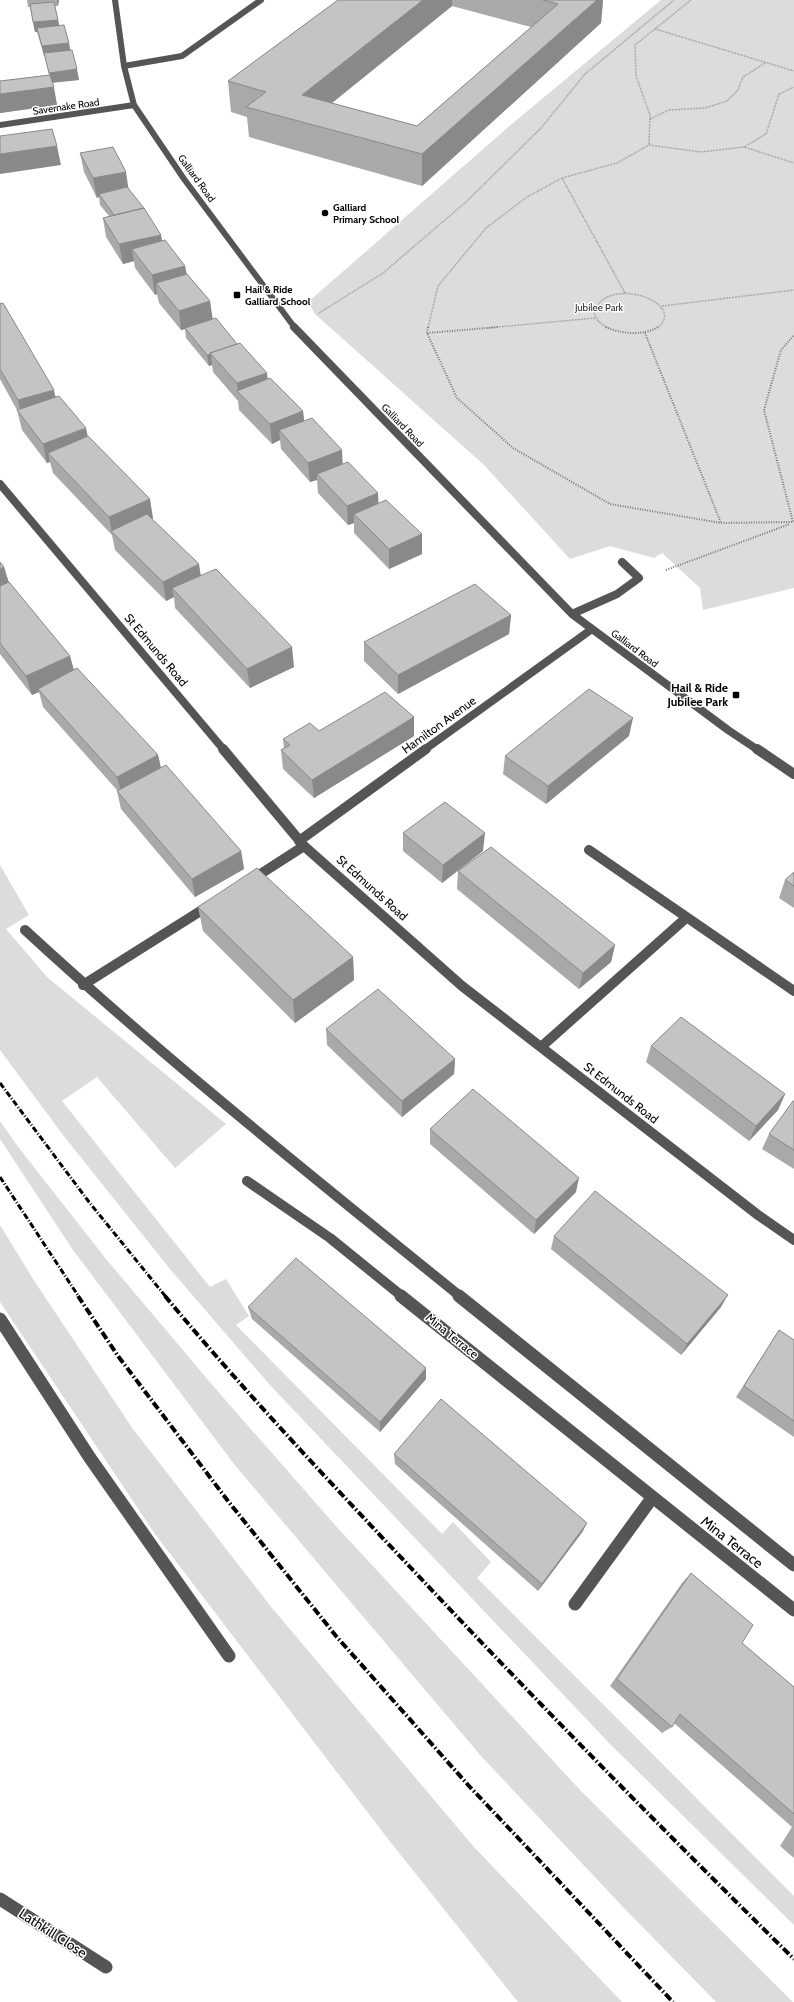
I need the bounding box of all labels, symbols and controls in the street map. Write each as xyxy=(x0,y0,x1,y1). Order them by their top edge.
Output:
street label: Savernake Road xyxy=(32,95,100,118)
street label: Galliard Road xyxy=(175,152,218,205)
place label: Galliard Primary School xyxy=(333,201,399,226)
marker: Galliard Primary School xyxy=(320,208,330,218)
place label: Hail & Ride Galliard School xyxy=(245,283,311,308)
marker: Hail & Ride Galliard School xyxy=(232,290,242,300)
park label: Jubilee Park xyxy=(574,301,624,314)
street label: Galliard Road xyxy=(379,401,427,450)
street label: St Edmunds Road xyxy=(122,610,191,689)
street label: Galliard Road xyxy=(609,626,661,670)
place label: Hail & Ride Jubilee Park xyxy=(666,680,728,709)
marker: Hail & Ride Jubilee Park xyxy=(731,690,741,700)
street label: Hamilton Avenue xyxy=(399,693,479,757)
street label: St Edmunds Road xyxy=(334,852,411,924)
street label: St Edmunds Road xyxy=(581,1059,662,1126)
street label: Mina Terrace xyxy=(423,1310,482,1361)
street label: Mina Terrace xyxy=(697,1512,767,1572)
street label: Lathkill Close xyxy=(16,1904,90,1962)

